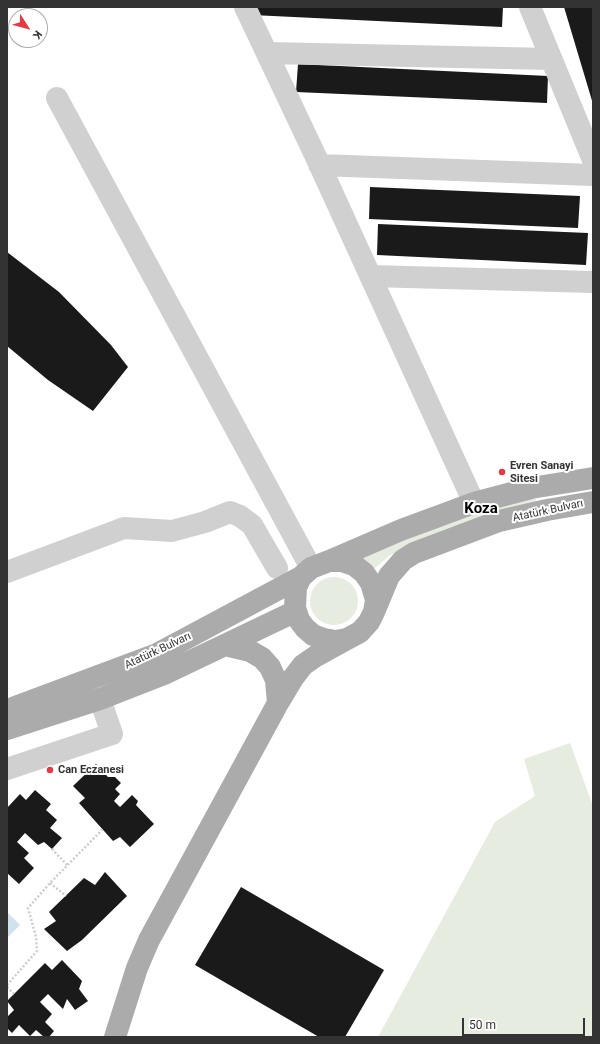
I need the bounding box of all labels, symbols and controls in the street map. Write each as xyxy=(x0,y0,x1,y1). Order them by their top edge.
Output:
north arrow xyxy=(8,8,48,48)
text: K xyxy=(30,28,45,41)
place label: Evren Sanayi Sitesi xyxy=(510,459,573,485)
marker: Evren Sanayi Sitesi xyxy=(497,467,507,477)
street label: Atatürk Bulvarı xyxy=(512,497,584,525)
district label: Koza xyxy=(464,500,498,518)
street label: Atatürk Bulvarı xyxy=(123,630,193,672)
place label: Can Eczanesi xyxy=(58,763,124,777)
marker: Can Eczanesi xyxy=(45,765,55,775)
scale bar xyxy=(464,1010,587,1036)
text: 50 m xyxy=(469,1018,496,1032)

